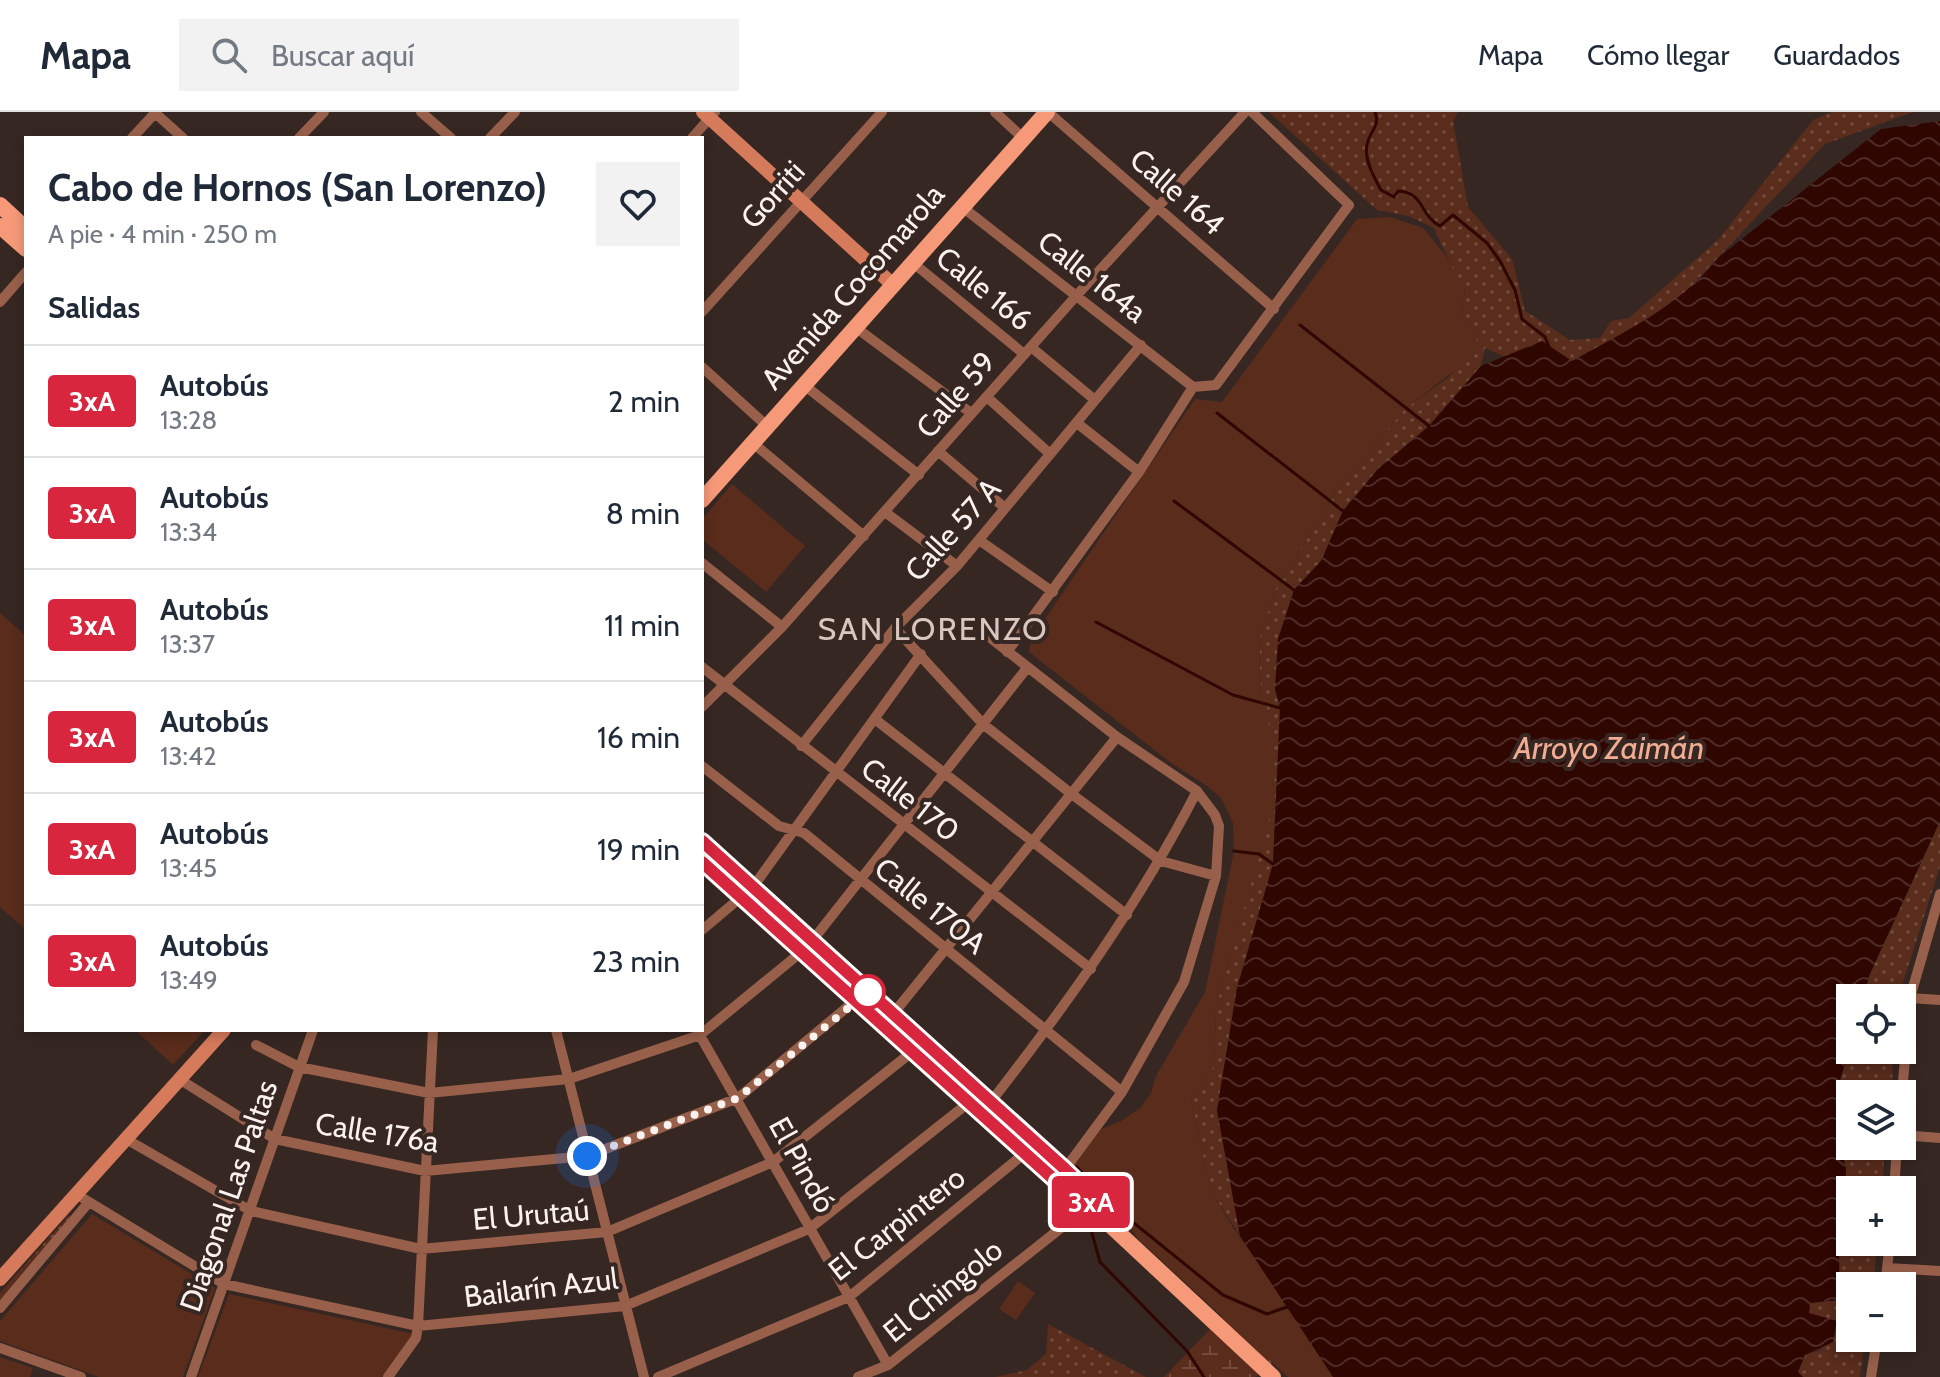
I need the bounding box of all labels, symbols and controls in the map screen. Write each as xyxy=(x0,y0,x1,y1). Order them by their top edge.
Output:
search box xyxy=(179,19,739,91)
text: Mapa xyxy=(40,32,131,79)
icon: search xyxy=(207,33,251,77)
text: Buscar aquí xyxy=(271,37,414,74)
text: Mapa xyxy=(1478,38,1543,72)
text: Cómo llegar xyxy=(1587,38,1729,72)
text: Guardados xyxy=(1773,38,1900,72)
street label: Calle 164 xyxy=(1122,141,1232,243)
street label: Gorriti xyxy=(733,153,813,236)
button: heart xyxy=(596,162,680,246)
text: Cabo de Hornos (San Lorenzo) xyxy=(48,164,547,211)
street label: Avenida Cocomarola xyxy=(753,176,952,397)
text: A pie · 4 min · 250 m xyxy=(48,218,277,250)
street label: Calle 164a xyxy=(1031,223,1154,331)
street label: Calle 166 xyxy=(929,239,1040,339)
text: Salidas xyxy=(48,289,140,326)
street label: Calle 59 xyxy=(908,344,1003,445)
text: Autobús xyxy=(160,367,269,404)
text: 2 min xyxy=(608,383,680,420)
text: 3xA xyxy=(69,384,115,418)
text: 13:28 xyxy=(160,404,217,436)
street label: Calle 57 A xyxy=(897,470,1009,589)
text: Autobús xyxy=(160,479,269,516)
text: 8 min xyxy=(606,495,680,532)
text: 3xA xyxy=(69,496,115,530)
text: 13:34 xyxy=(160,516,217,548)
text: Autobús xyxy=(160,591,269,628)
text: 11 min xyxy=(604,607,680,644)
text: 3xA xyxy=(69,608,115,642)
district label: SAN LORENZO xyxy=(817,609,1049,648)
text: 13:37 xyxy=(160,628,215,660)
text: Autobús xyxy=(160,703,269,740)
text: 16 min xyxy=(597,719,680,756)
text: 3xA xyxy=(69,720,115,754)
water label: Arroyo Zaimán xyxy=(1512,728,1704,767)
text: 13:42 xyxy=(160,740,217,772)
street label: Calle 170 xyxy=(854,750,967,849)
text: Autobús xyxy=(160,815,269,852)
text: 19 min xyxy=(597,831,680,868)
text: 3xA xyxy=(69,832,115,866)
street label: Calle 170A xyxy=(867,849,994,962)
text: 13:45 xyxy=(160,852,217,884)
text: Autobús xyxy=(160,927,269,964)
text: 23 min xyxy=(592,943,680,980)
text: 3xA xyxy=(69,944,115,978)
text: 13:49 xyxy=(160,964,218,996)
unlabelled marker xyxy=(851,975,885,1009)
map controls xyxy=(1836,984,1916,1352)
button: locate xyxy=(1836,984,1916,1064)
street label: Diagonal Las Paltas xyxy=(172,1075,285,1316)
button: layers xyxy=(1836,1080,1916,1160)
street label: Calle 176a xyxy=(313,1104,442,1161)
street label: El Pindó xyxy=(761,1110,844,1219)
your location xyxy=(567,1136,607,1176)
street label: El Carpintero xyxy=(821,1159,972,1288)
line badge: 3xA xyxy=(1045,1176,1137,1228)
button: + xyxy=(1836,1176,1916,1256)
text: 3xA xyxy=(1068,1185,1114,1219)
street label: El Urutaú xyxy=(471,1191,591,1238)
street label: El Chingolo xyxy=(875,1231,1010,1350)
street label: Bailarín Azul xyxy=(462,1260,620,1315)
button: − xyxy=(1836,1272,1916,1352)

